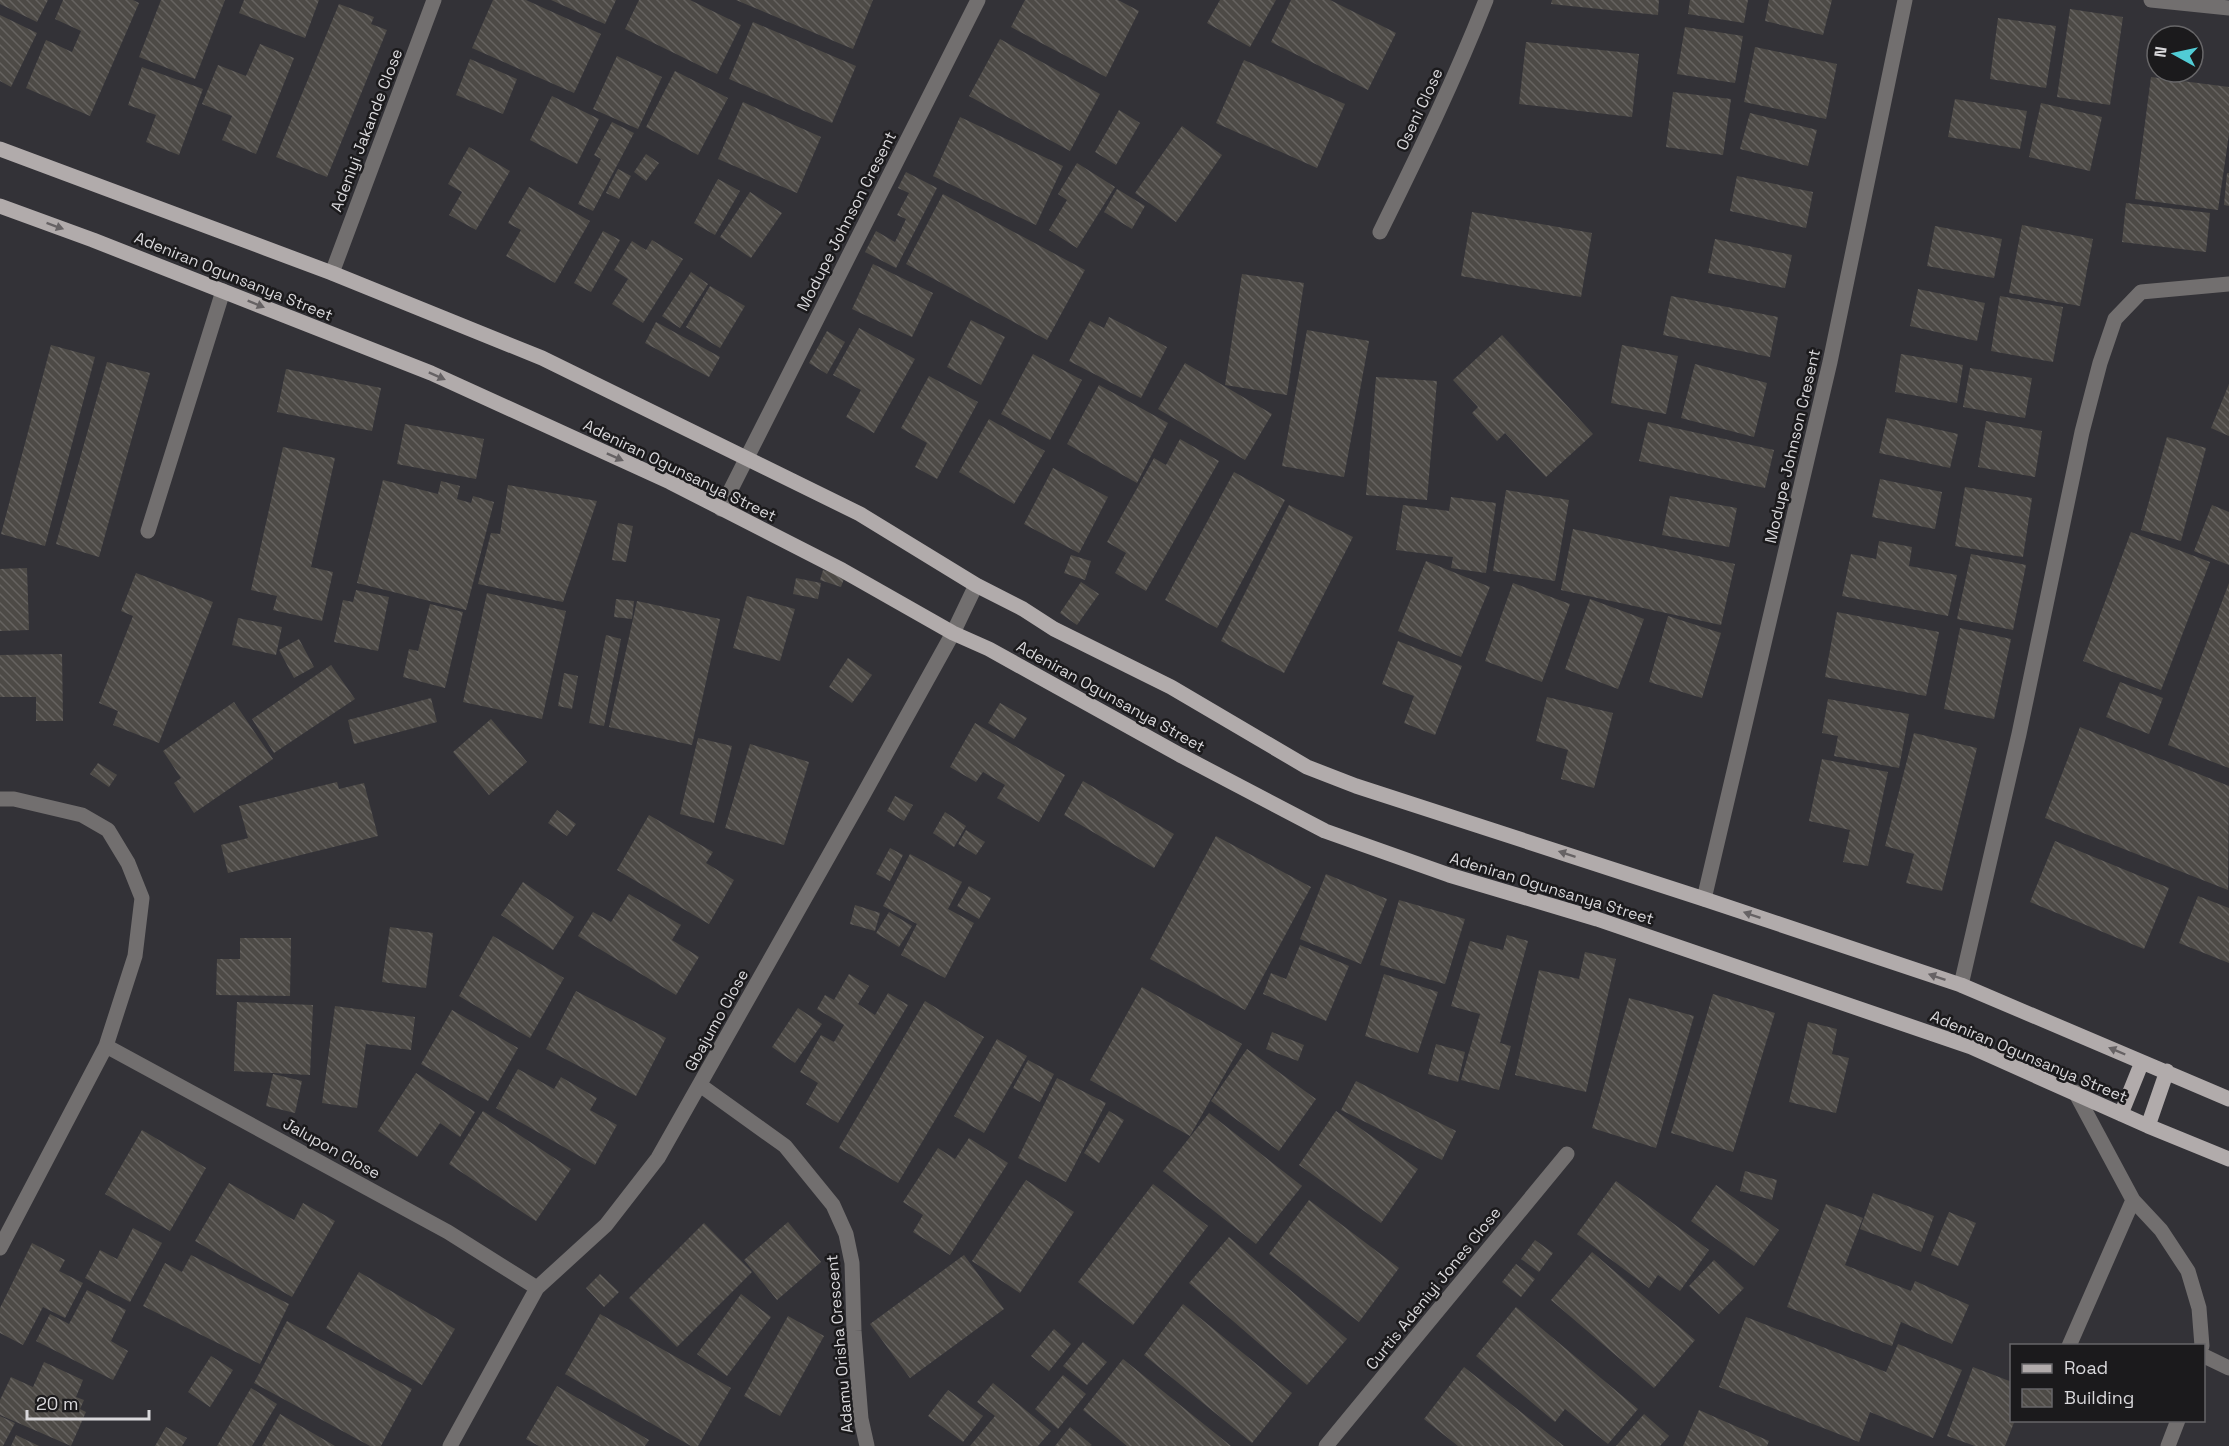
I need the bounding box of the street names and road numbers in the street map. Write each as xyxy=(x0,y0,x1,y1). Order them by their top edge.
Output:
street label: Adeniyi Jakande Close xyxy=(326,46,407,215)
street label: Oseni Close xyxy=(1391,65,1448,154)
street label: Modupe Johnson Cresent xyxy=(792,128,901,315)
street label: Adeniran Ogunsanya Street xyxy=(131,227,336,326)
street label: Modupe Johnson Cresent xyxy=(1760,347,1825,545)
street label: Adeniran Ogunsanya Street xyxy=(580,414,780,526)
street label: Adeniran Ogunsanya Street xyxy=(1013,636,1209,757)
street label: Adeniran Ogunsanya Street xyxy=(1447,847,1656,930)
street label: Gbajumo Close xyxy=(680,965,753,1075)
street label: Adeniran Ogunsanya Street xyxy=(1927,1005,2131,1108)
street label: Jalupon Close xyxy=(279,1113,384,1184)
street label: Curtis Adeniyi Jones Close xyxy=(1361,1202,1506,1374)
street label: Adamu Orisha Crescent xyxy=(821,1254,858,1434)

